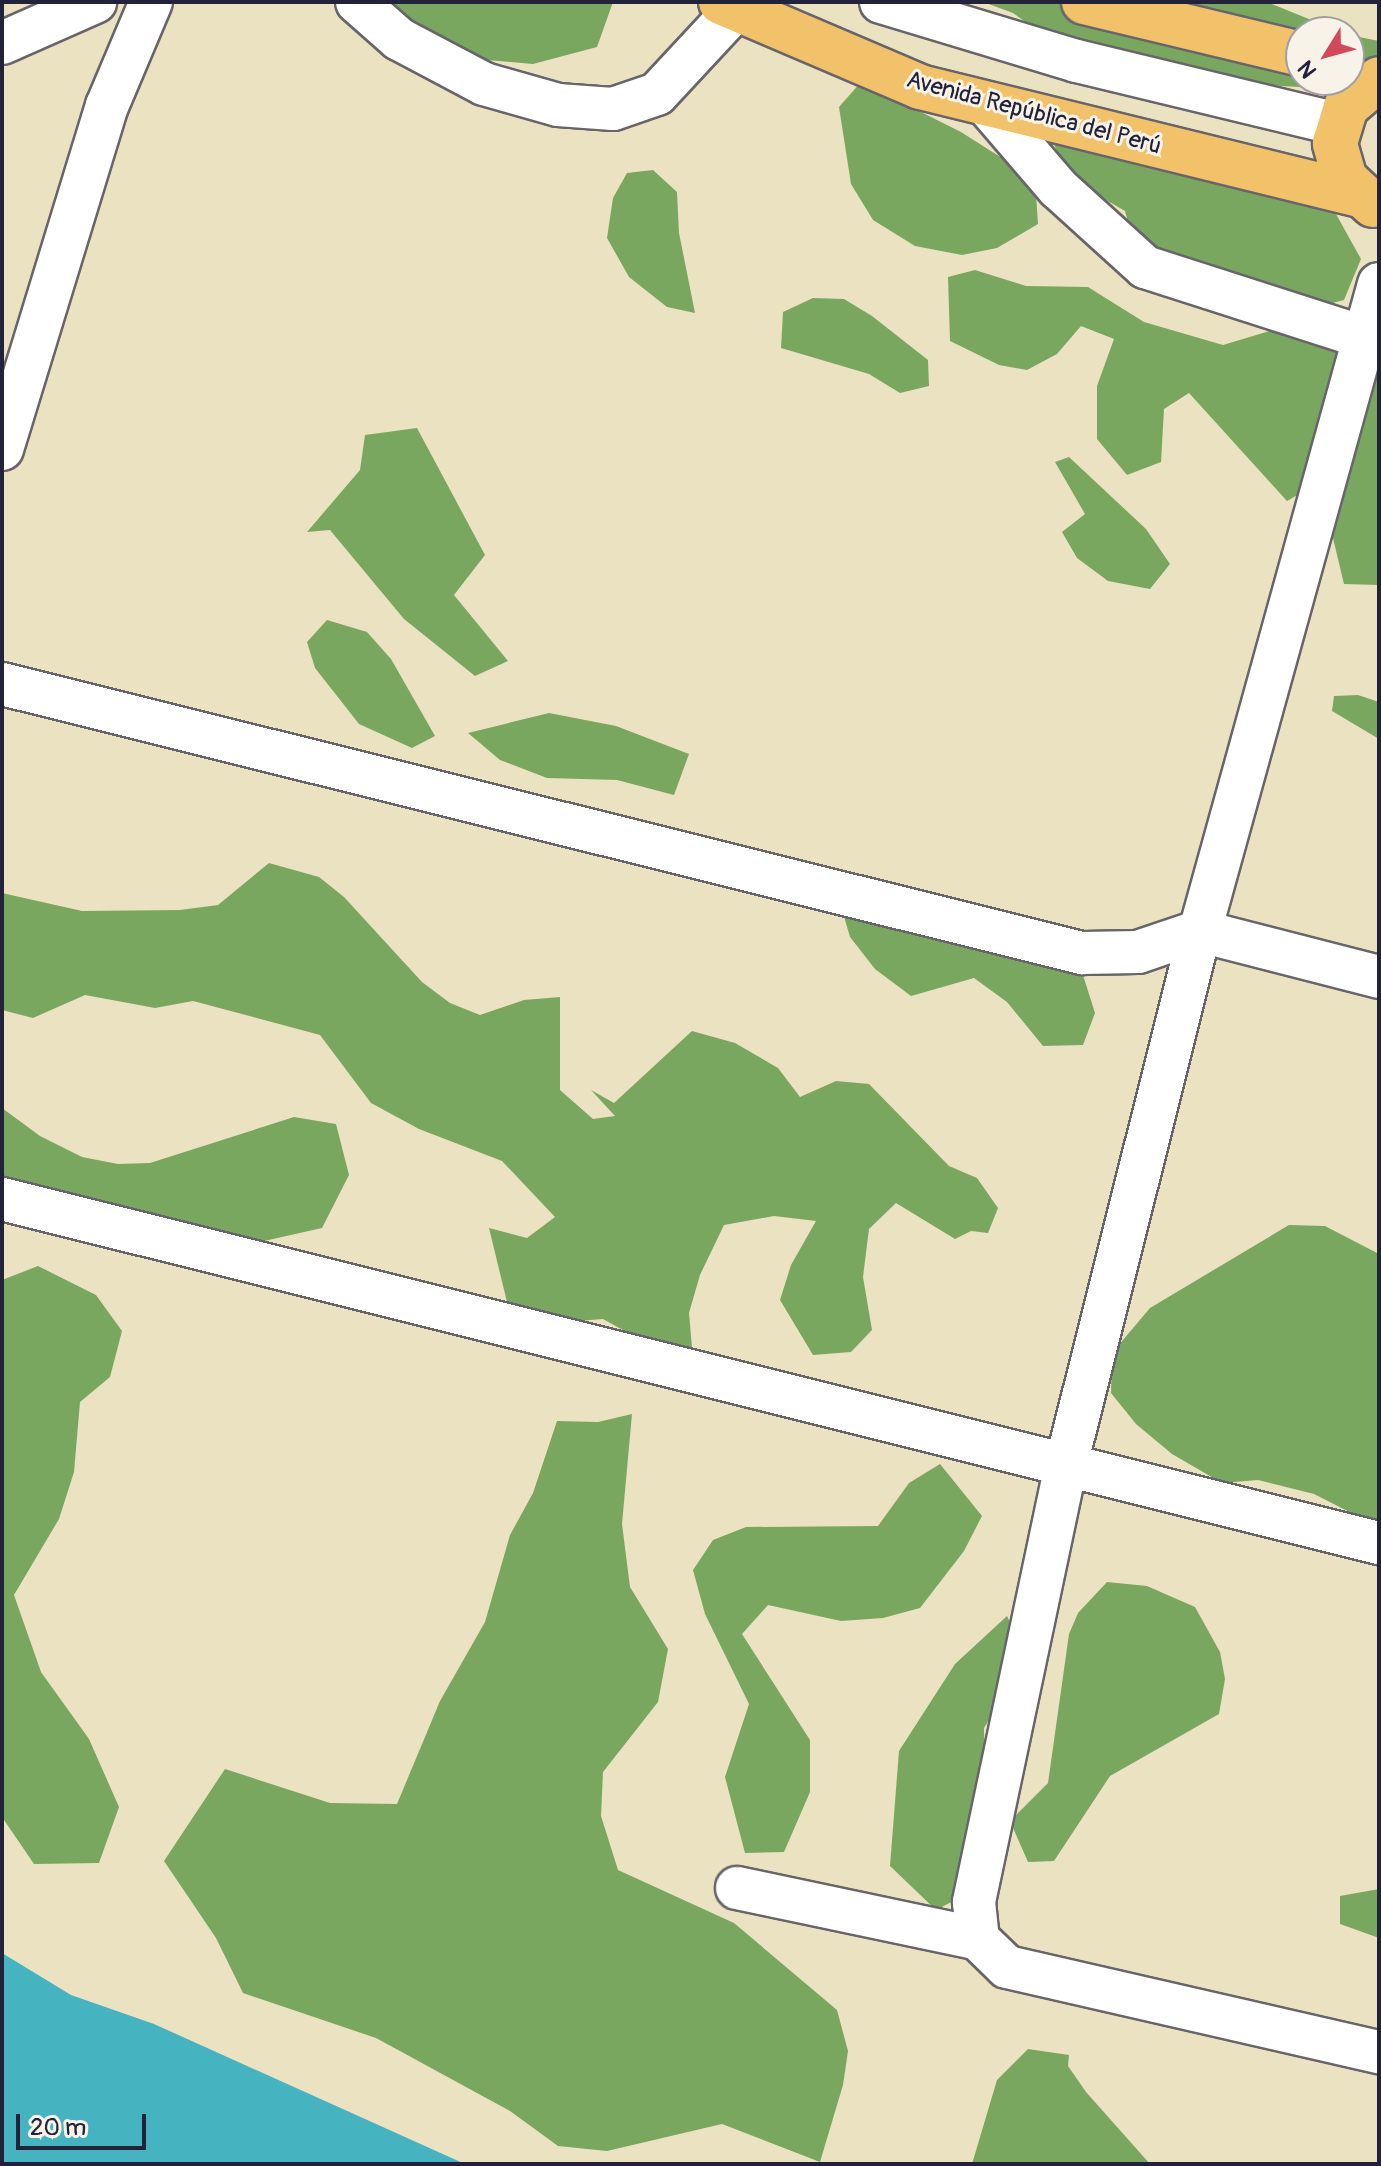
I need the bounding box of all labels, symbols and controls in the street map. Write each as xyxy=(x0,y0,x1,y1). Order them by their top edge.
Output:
north arrow xyxy=(1285,16,1365,96)
text: N xyxy=(1292,55,1323,84)
street label: Avenida República del Perú xyxy=(903,65,1165,161)
scale bar xyxy=(20,2098,150,2148)
text: 20 m xyxy=(30,2113,86,2142)

